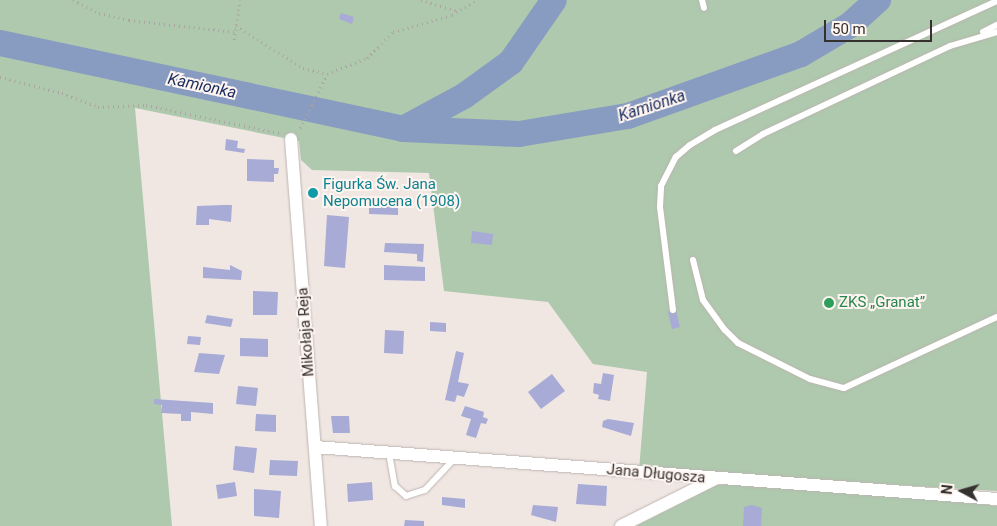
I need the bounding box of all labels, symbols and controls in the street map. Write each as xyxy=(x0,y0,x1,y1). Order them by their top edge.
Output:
scale bar xyxy=(827,10,934,42)
text: 50 m xyxy=(832,20,866,38)
water label: Kamionka xyxy=(166,69,238,103)
water label: Kamionka xyxy=(616,86,688,126)
place label: Figurka Św. Jana Nepomucena (1908) xyxy=(323,175,460,210)
marker: Figurka Św. Jana Nepomucena (1908) xyxy=(307,187,319,199)
street label: Mikołaja Reja xyxy=(294,287,318,377)
place label: ZKS „Granat” xyxy=(839,294,925,312)
marker: ZKS „Granat” xyxy=(823,297,835,309)
street label: Jana Długosza xyxy=(606,461,706,487)
north arrow xyxy=(937,466,987,516)
text: N xyxy=(939,484,956,495)

